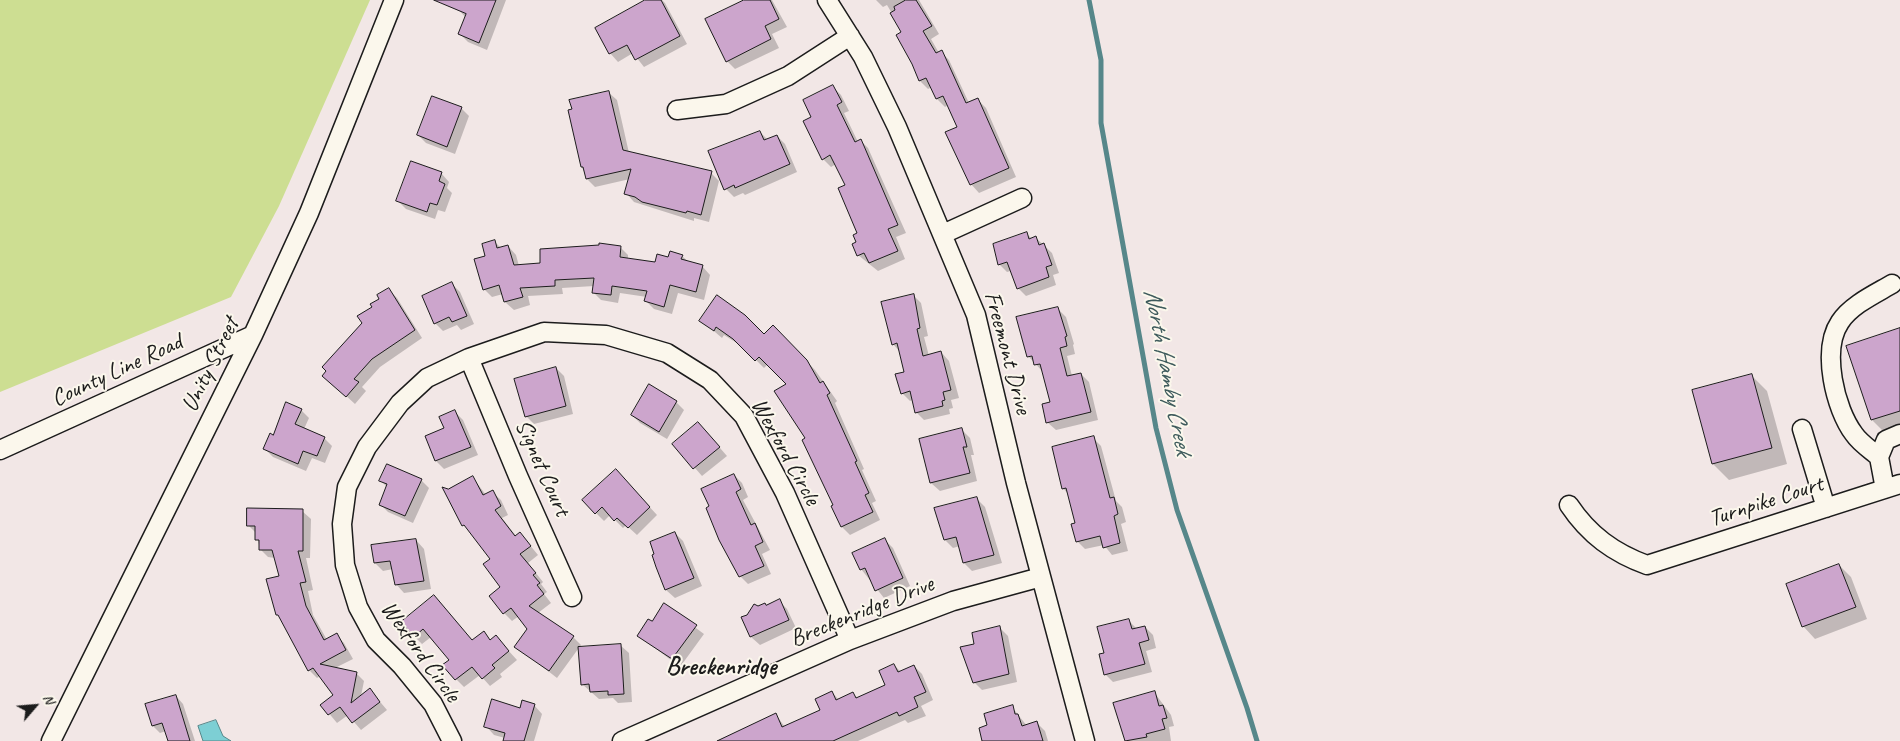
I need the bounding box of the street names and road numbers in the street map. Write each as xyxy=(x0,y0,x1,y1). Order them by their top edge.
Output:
street label: Freemont Drive xyxy=(977,289,1037,417)
street label: Unity Street xyxy=(176,313,246,417)
street label: County Line Road xyxy=(47,328,187,414)
street label: Wexford Circle xyxy=(744,394,826,510)
street label: Signet Court xyxy=(508,415,576,521)
street label: Turnpike Court xyxy=(1705,470,1827,534)
street label: Breckenridge Drive xyxy=(786,570,938,654)
street label: Wexford Circle xyxy=(374,596,466,708)

